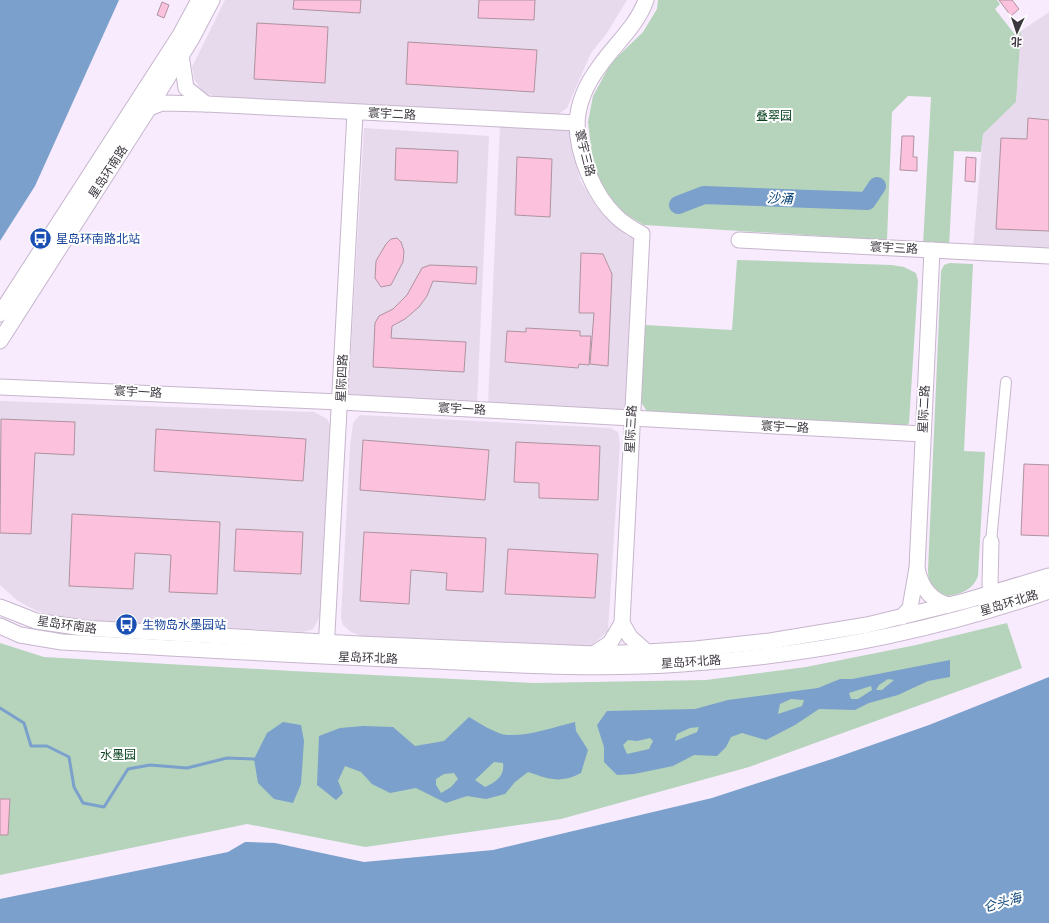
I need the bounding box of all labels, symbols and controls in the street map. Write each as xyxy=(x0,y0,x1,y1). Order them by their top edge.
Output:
north arrow xyxy=(997,12,1037,52)
text: 北 xyxy=(1011,35,1022,49)
street label: 寰宇二路 xyxy=(368,105,416,123)
park label: 叠翠园 xyxy=(756,108,792,124)
street label: 寰宇三路 xyxy=(571,128,599,178)
street label: 星岛环南路 xyxy=(85,142,131,202)
water label: 沙涌 xyxy=(767,190,795,208)
bus stop icon: 星岛环南路北站 xyxy=(27,226,53,252)
place label: 星岛环南路北站 xyxy=(56,231,140,247)
street label: 寰宇三路 xyxy=(870,239,918,257)
street label: 星际四路 xyxy=(333,354,351,402)
street label: 寰宇一路 xyxy=(114,383,162,401)
street label: 星际二路 xyxy=(915,385,933,433)
street label: 寰宇一路 xyxy=(438,400,486,418)
street label: 星际三路 xyxy=(622,405,640,453)
street label: 寰宇一路 xyxy=(761,418,809,436)
street label: 星岛环北路 xyxy=(978,587,1040,619)
bus stop icon: 生物岛水墨园站 xyxy=(114,612,140,638)
street label: 星岛环南路 xyxy=(36,613,98,637)
place label: 生物岛水墨园站 xyxy=(142,617,226,633)
street label: 星岛环北路 xyxy=(338,649,398,667)
street label: 星岛环北路 xyxy=(661,652,721,672)
park label: 水墨园 xyxy=(100,747,136,763)
water label: 仑头海 xyxy=(981,888,1025,916)

